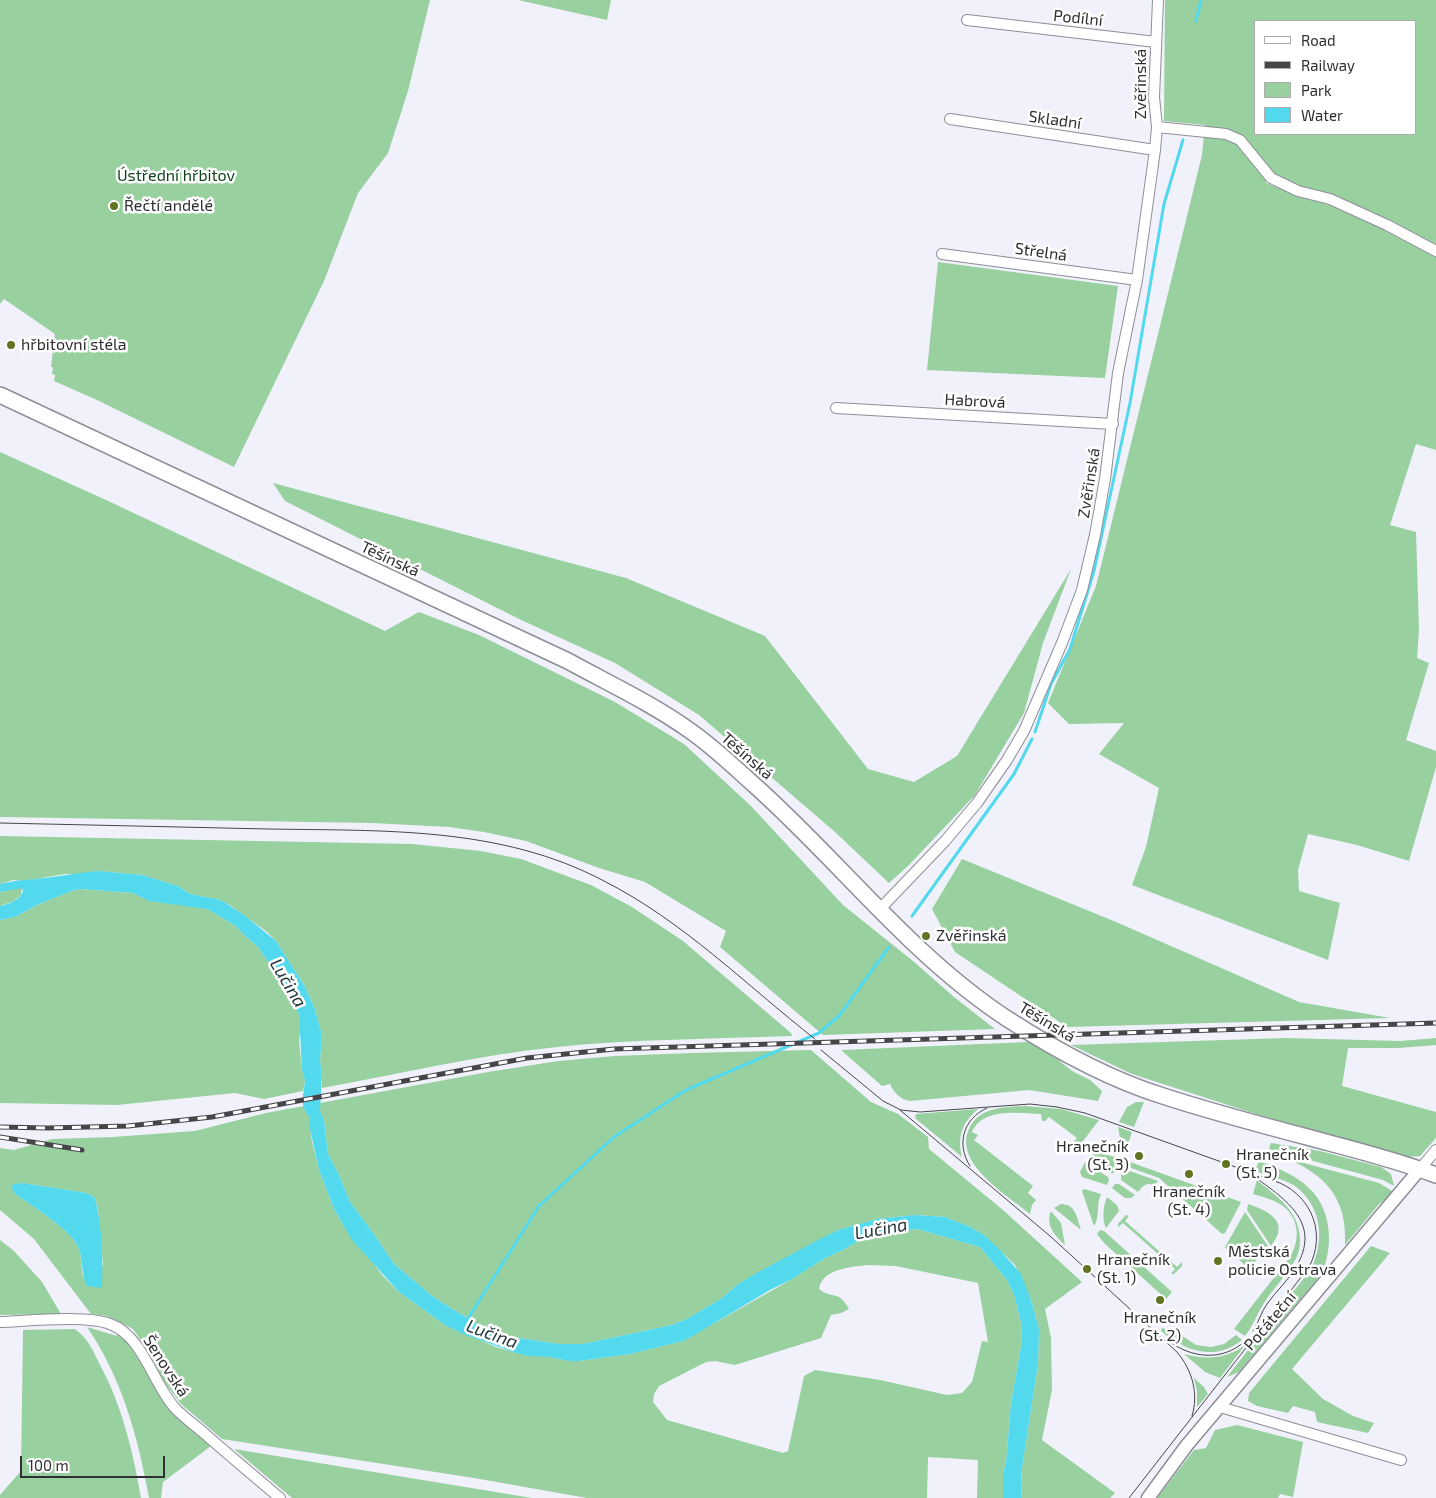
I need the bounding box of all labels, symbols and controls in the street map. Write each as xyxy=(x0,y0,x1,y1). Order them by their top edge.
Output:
street label: Podílní xyxy=(1052,6,1104,30)
legend xyxy=(1254,20,1416,135)
text: Road xyxy=(1301,31,1336,49)
street label: Zvěřinská xyxy=(1131,49,1151,119)
text: Railway xyxy=(1301,56,1355,74)
text: Park xyxy=(1301,81,1332,99)
text: Water xyxy=(1301,106,1343,124)
street label: Skladní xyxy=(1027,107,1083,133)
park label: Ústřední hřbitov xyxy=(117,166,235,186)
place label: Řečtí andělé xyxy=(124,196,213,216)
marker: Řečtí andělé xyxy=(108,200,120,212)
street label: Střelná xyxy=(1014,239,1068,265)
place label: hřbitovní stéla xyxy=(21,335,127,355)
marker: hřbitovní stéla xyxy=(5,339,17,351)
street label: Habrová xyxy=(944,390,1006,412)
street label: Zvěřinská xyxy=(1074,447,1104,519)
street label: Těšínská xyxy=(358,537,422,581)
street label: Těšínská xyxy=(717,728,777,784)
place label: Zvěřinská xyxy=(936,926,1007,946)
marker: Zvěřinská xyxy=(920,930,932,942)
water label: Lučina xyxy=(265,955,311,1011)
street label: Těšínská xyxy=(1015,998,1079,1046)
place label: Hranečník (St. 3) xyxy=(1056,1137,1129,1175)
place label: Hranečník (St. 5) xyxy=(1236,1145,1309,1183)
marker: Hranečník (St. 3) xyxy=(1133,1150,1145,1162)
marker: Hranečník (St. 5) xyxy=(1220,1158,1232,1170)
marker: Hranečník (St. 4) xyxy=(1183,1168,1195,1180)
place label: Hranečník (St. 4) xyxy=(1152,1182,1226,1220)
water label: Lučina xyxy=(853,1214,909,1244)
place label: Městská policie Ostrava xyxy=(1228,1242,1336,1280)
place label: Hranečník (St. 1) xyxy=(1097,1250,1170,1288)
marker: Městská policie Ostrava xyxy=(1212,1255,1224,1267)
marker: Hranečník (St. 1) xyxy=(1081,1263,1093,1275)
street label: Počáteční xyxy=(1240,1288,1300,1354)
marker: Hranečník (St. 2) xyxy=(1154,1294,1166,1306)
place label: Hranečník (St. 2) xyxy=(1123,1308,1197,1346)
water label: Lučina xyxy=(463,1315,521,1353)
street label: Šenovská xyxy=(139,1332,193,1400)
scale bar xyxy=(22,1446,168,1478)
text: 100 m xyxy=(28,1456,69,1474)

